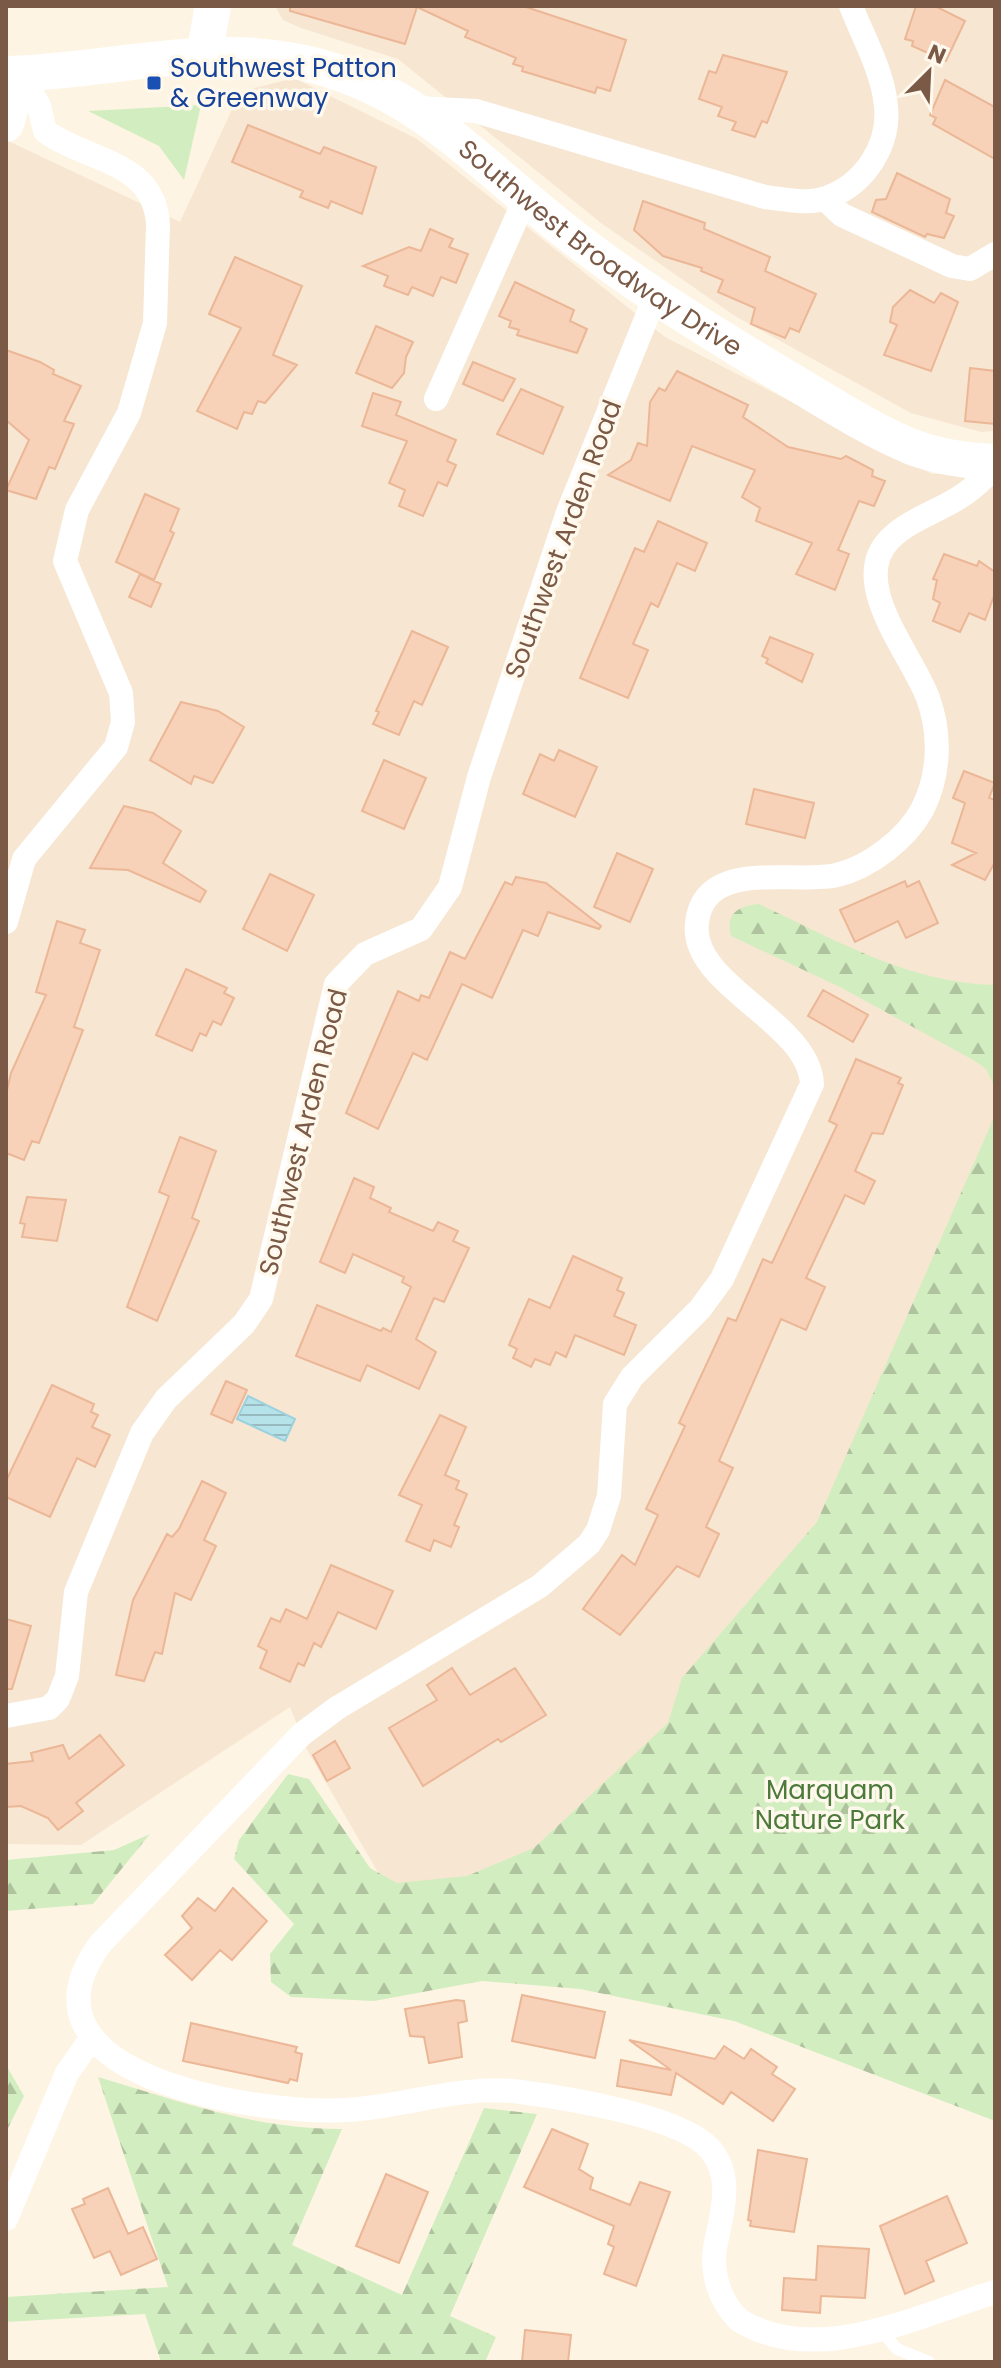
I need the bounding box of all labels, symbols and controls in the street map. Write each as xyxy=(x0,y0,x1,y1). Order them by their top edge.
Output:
north arrow xyxy=(889,32,969,112)
text: N xyxy=(923,37,951,72)
place label: Southwest Patton & Greenway xyxy=(170,50,397,116)
marker: Southwest Patton & Greenway xyxy=(145,74,163,92)
street label: Southwest Broadway Drive xyxy=(451,131,749,365)
street label: Southwest Arden Road xyxy=(496,395,630,683)
street label: Southwest Arden Road xyxy=(250,985,356,1279)
park label: Marquam Nature Park xyxy=(755,1772,906,1838)

